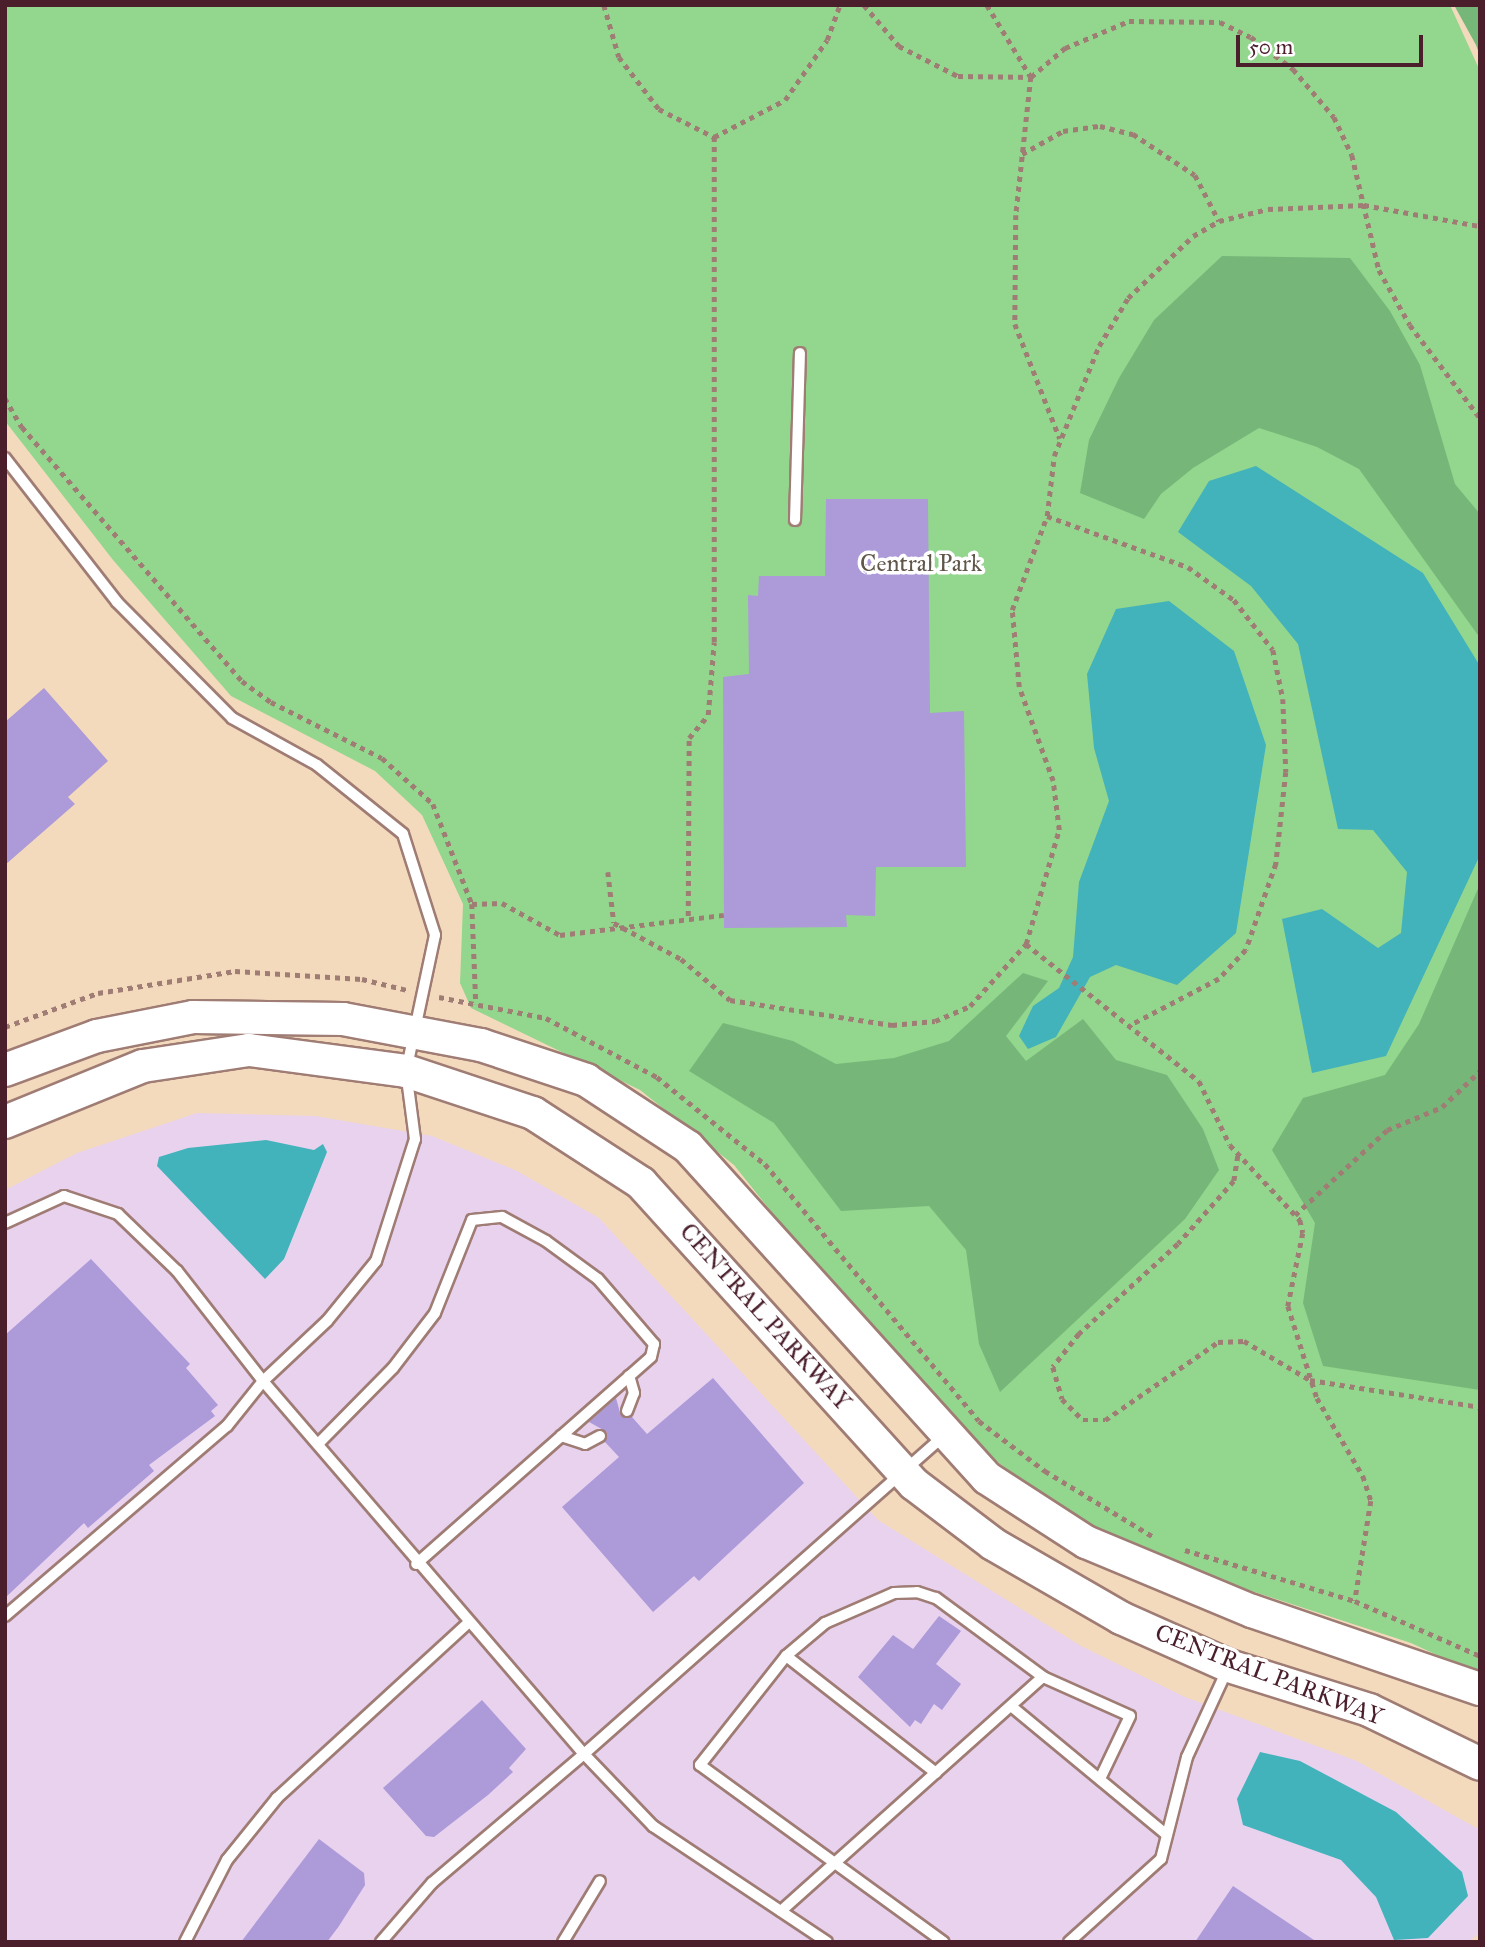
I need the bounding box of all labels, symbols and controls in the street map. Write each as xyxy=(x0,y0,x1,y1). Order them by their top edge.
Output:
scale bar xyxy=(1240,21,1427,65)
text: 50 m xyxy=(1249,34,1293,60)
park label: Central Park xyxy=(860,550,982,578)
street label: CENTRAL PARKWAY xyxy=(673,1218,857,1416)
street label: CENTRAL PARKWAY xyxy=(1151,1618,1387,1732)

